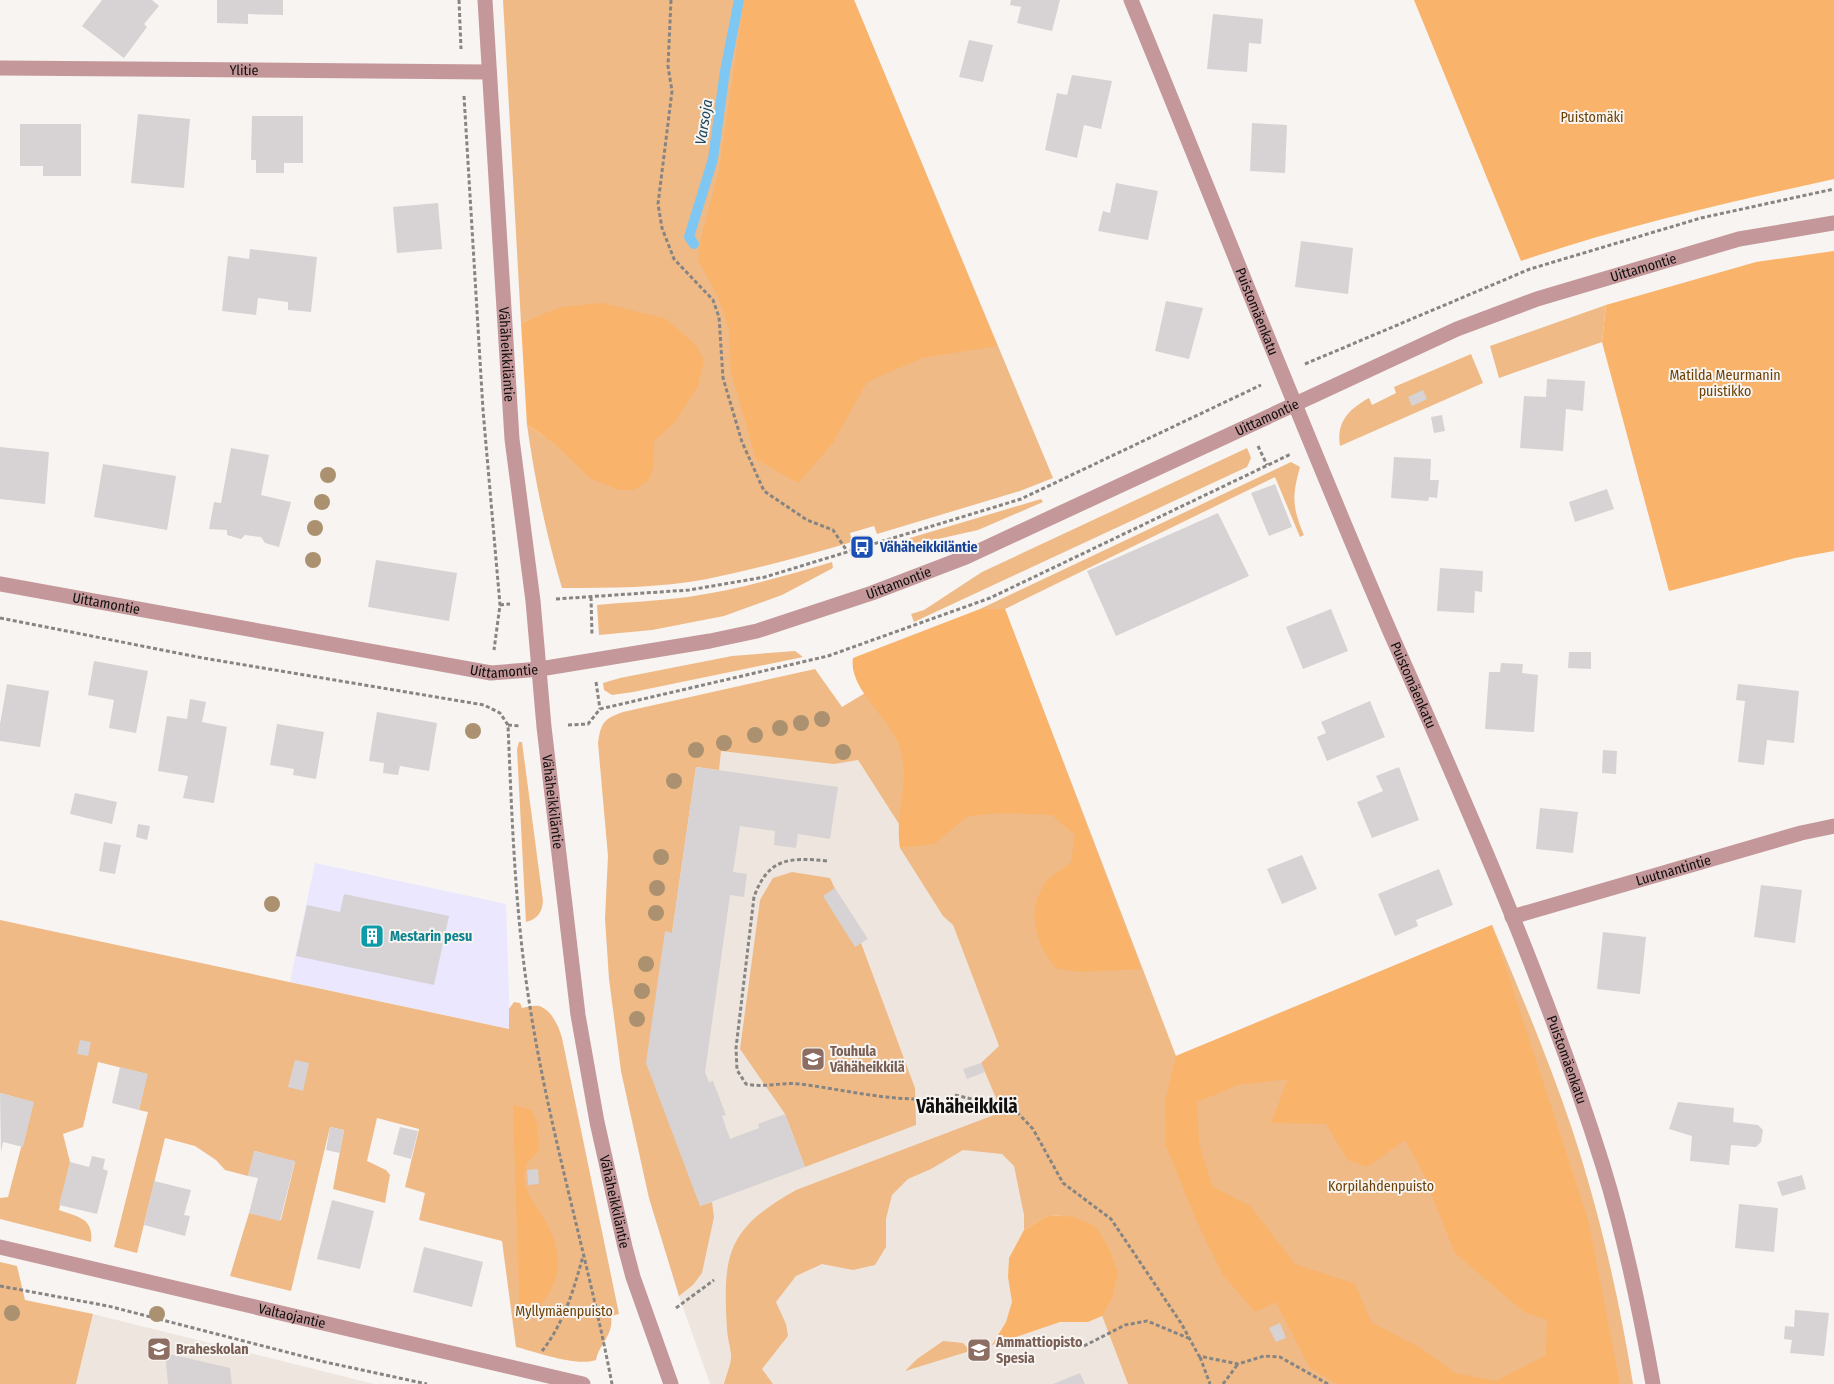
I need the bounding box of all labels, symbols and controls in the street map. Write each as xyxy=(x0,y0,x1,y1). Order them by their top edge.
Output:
street label: Ylitie xyxy=(229,62,259,79)
water label: Varsoja xyxy=(692,98,716,146)
park label: Puistomäki xyxy=(1560,109,1624,126)
street label: Uittamontie xyxy=(1608,250,1679,286)
street label: Puistomäenkatu xyxy=(1231,265,1282,358)
street label: Vähäheikkiläntie xyxy=(495,306,518,402)
park label: Matilda Meurmanin puistikko xyxy=(1669,367,1781,400)
street label: Uittamontie xyxy=(1233,396,1302,440)
bus stop icon: Vähäheikkiläntie xyxy=(849,534,875,560)
place label: Vähäheikkiläntie xyxy=(879,539,978,556)
street label: Uittamontie xyxy=(864,563,934,603)
street label: Uittamontie xyxy=(71,589,141,618)
street label: Puistomäenkatu xyxy=(1387,639,1440,731)
street label: Uittamontie xyxy=(469,661,539,682)
street label: Vähäheikkiläntie xyxy=(538,754,566,850)
street label: Luutnantintie xyxy=(1634,852,1713,890)
building icon: Mestarin pesu xyxy=(359,923,385,949)
place label: Mestarin pesu xyxy=(390,928,472,945)
street label: Puistomäenkatu xyxy=(1543,1013,1590,1106)
place label: Touhula Vähäheikkilä xyxy=(829,1043,905,1076)
school or university icon: Touhula Vähäheikkilä xyxy=(800,1046,826,1072)
district label: Vähäheikkilä xyxy=(915,1095,1018,1118)
street label: Vähäheikkiläntie xyxy=(596,1154,633,1250)
park label: Korpilahdenpuisto xyxy=(1328,1178,1434,1195)
street label: Valtaojantie xyxy=(257,1300,327,1332)
park label: Myllymäenpuisto xyxy=(515,1303,613,1320)
place label: Ammattiopisto Spesia xyxy=(995,1334,1083,1367)
school or university icon: Braheskolan xyxy=(146,1336,172,1362)
school or university icon: Ammattiopisto Spesia xyxy=(966,1337,992,1363)
place label: Braheskolan xyxy=(176,1341,249,1358)

